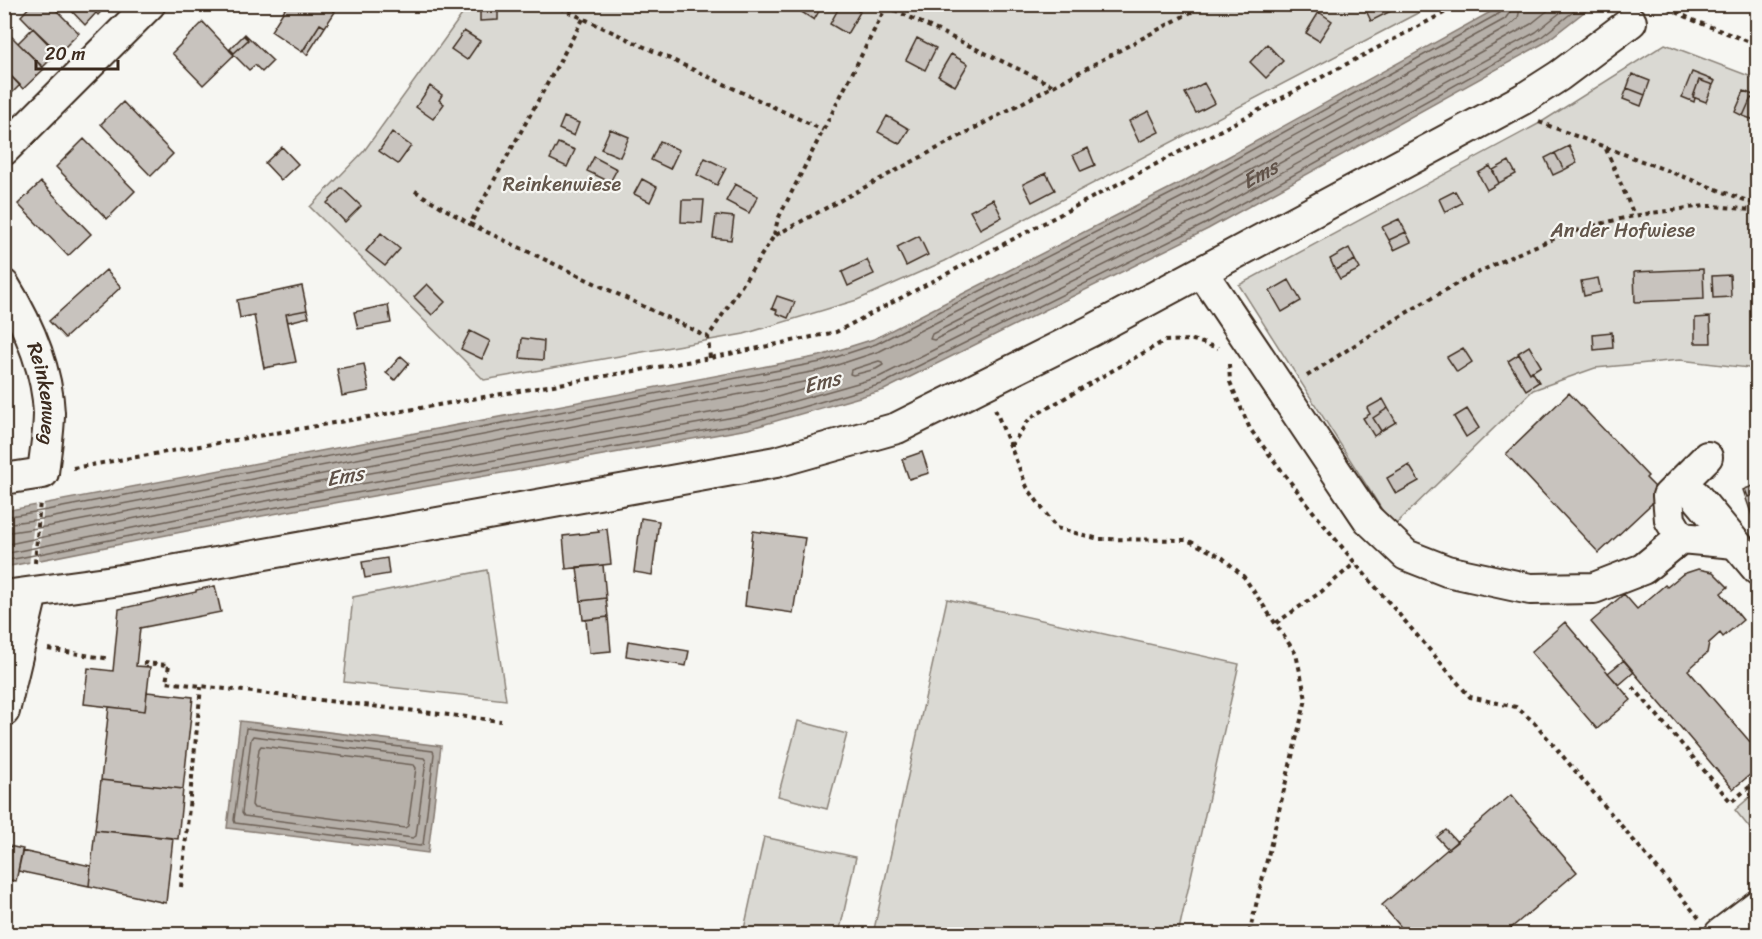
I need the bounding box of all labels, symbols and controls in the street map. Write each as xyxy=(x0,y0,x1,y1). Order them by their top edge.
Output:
scale bar xyxy=(36,33,118,71)
text: 20 m xyxy=(45,38,85,70)
water label: Ems xyxy=(1234,147,1288,200)
park label: Reinkenwiese xyxy=(503,167,622,202)
park label: An der Hofwiese xyxy=(1550,213,1695,248)
street label: Reinkenweg xyxy=(17,337,66,447)
water label: Ems xyxy=(799,358,847,405)
water label: Ems xyxy=(323,454,369,498)

